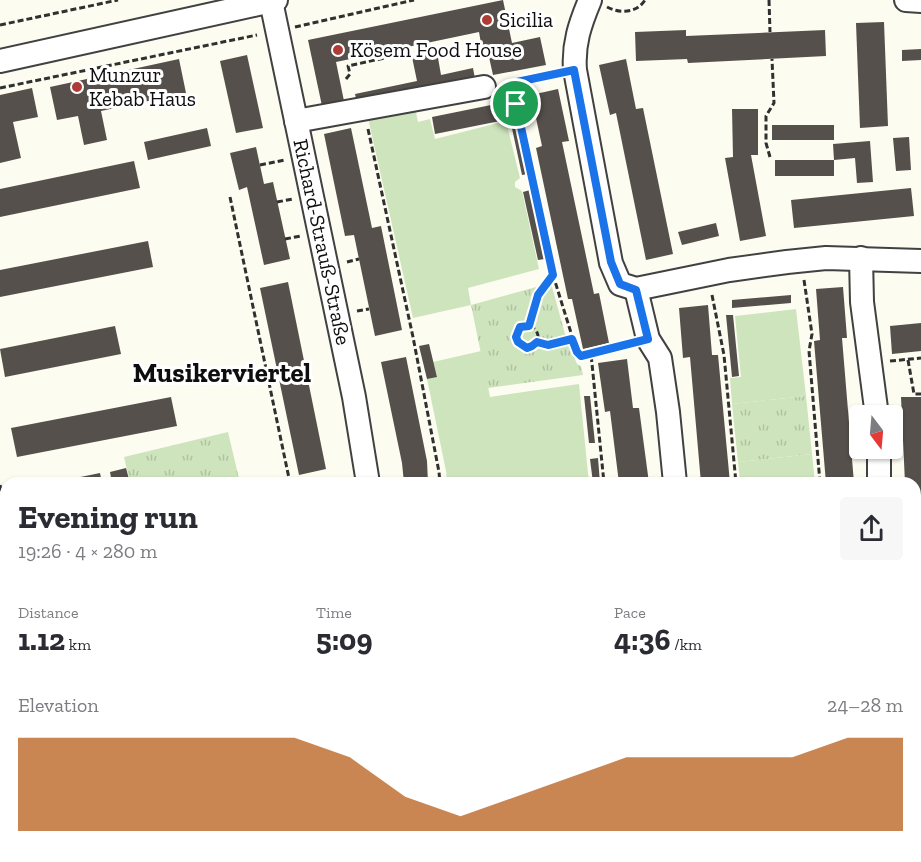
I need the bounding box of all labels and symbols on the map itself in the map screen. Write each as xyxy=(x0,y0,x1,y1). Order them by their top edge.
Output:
place label: Sicilia xyxy=(499,7,553,32)
marker: Sicilia xyxy=(480,13,494,27)
place label: Kösem Food House xyxy=(350,37,522,62)
marker: Kösem Food House xyxy=(331,43,345,57)
place label: Munzur Kebab Haus xyxy=(89,62,196,111)
pin xyxy=(490,78,541,129)
marker: Munzur Kebab Haus xyxy=(70,80,84,94)
street label: Richard-Strauß-Straße xyxy=(288,137,357,347)
district label: Musikerviertel xyxy=(133,357,312,389)
north arrow xyxy=(849,405,903,459)

